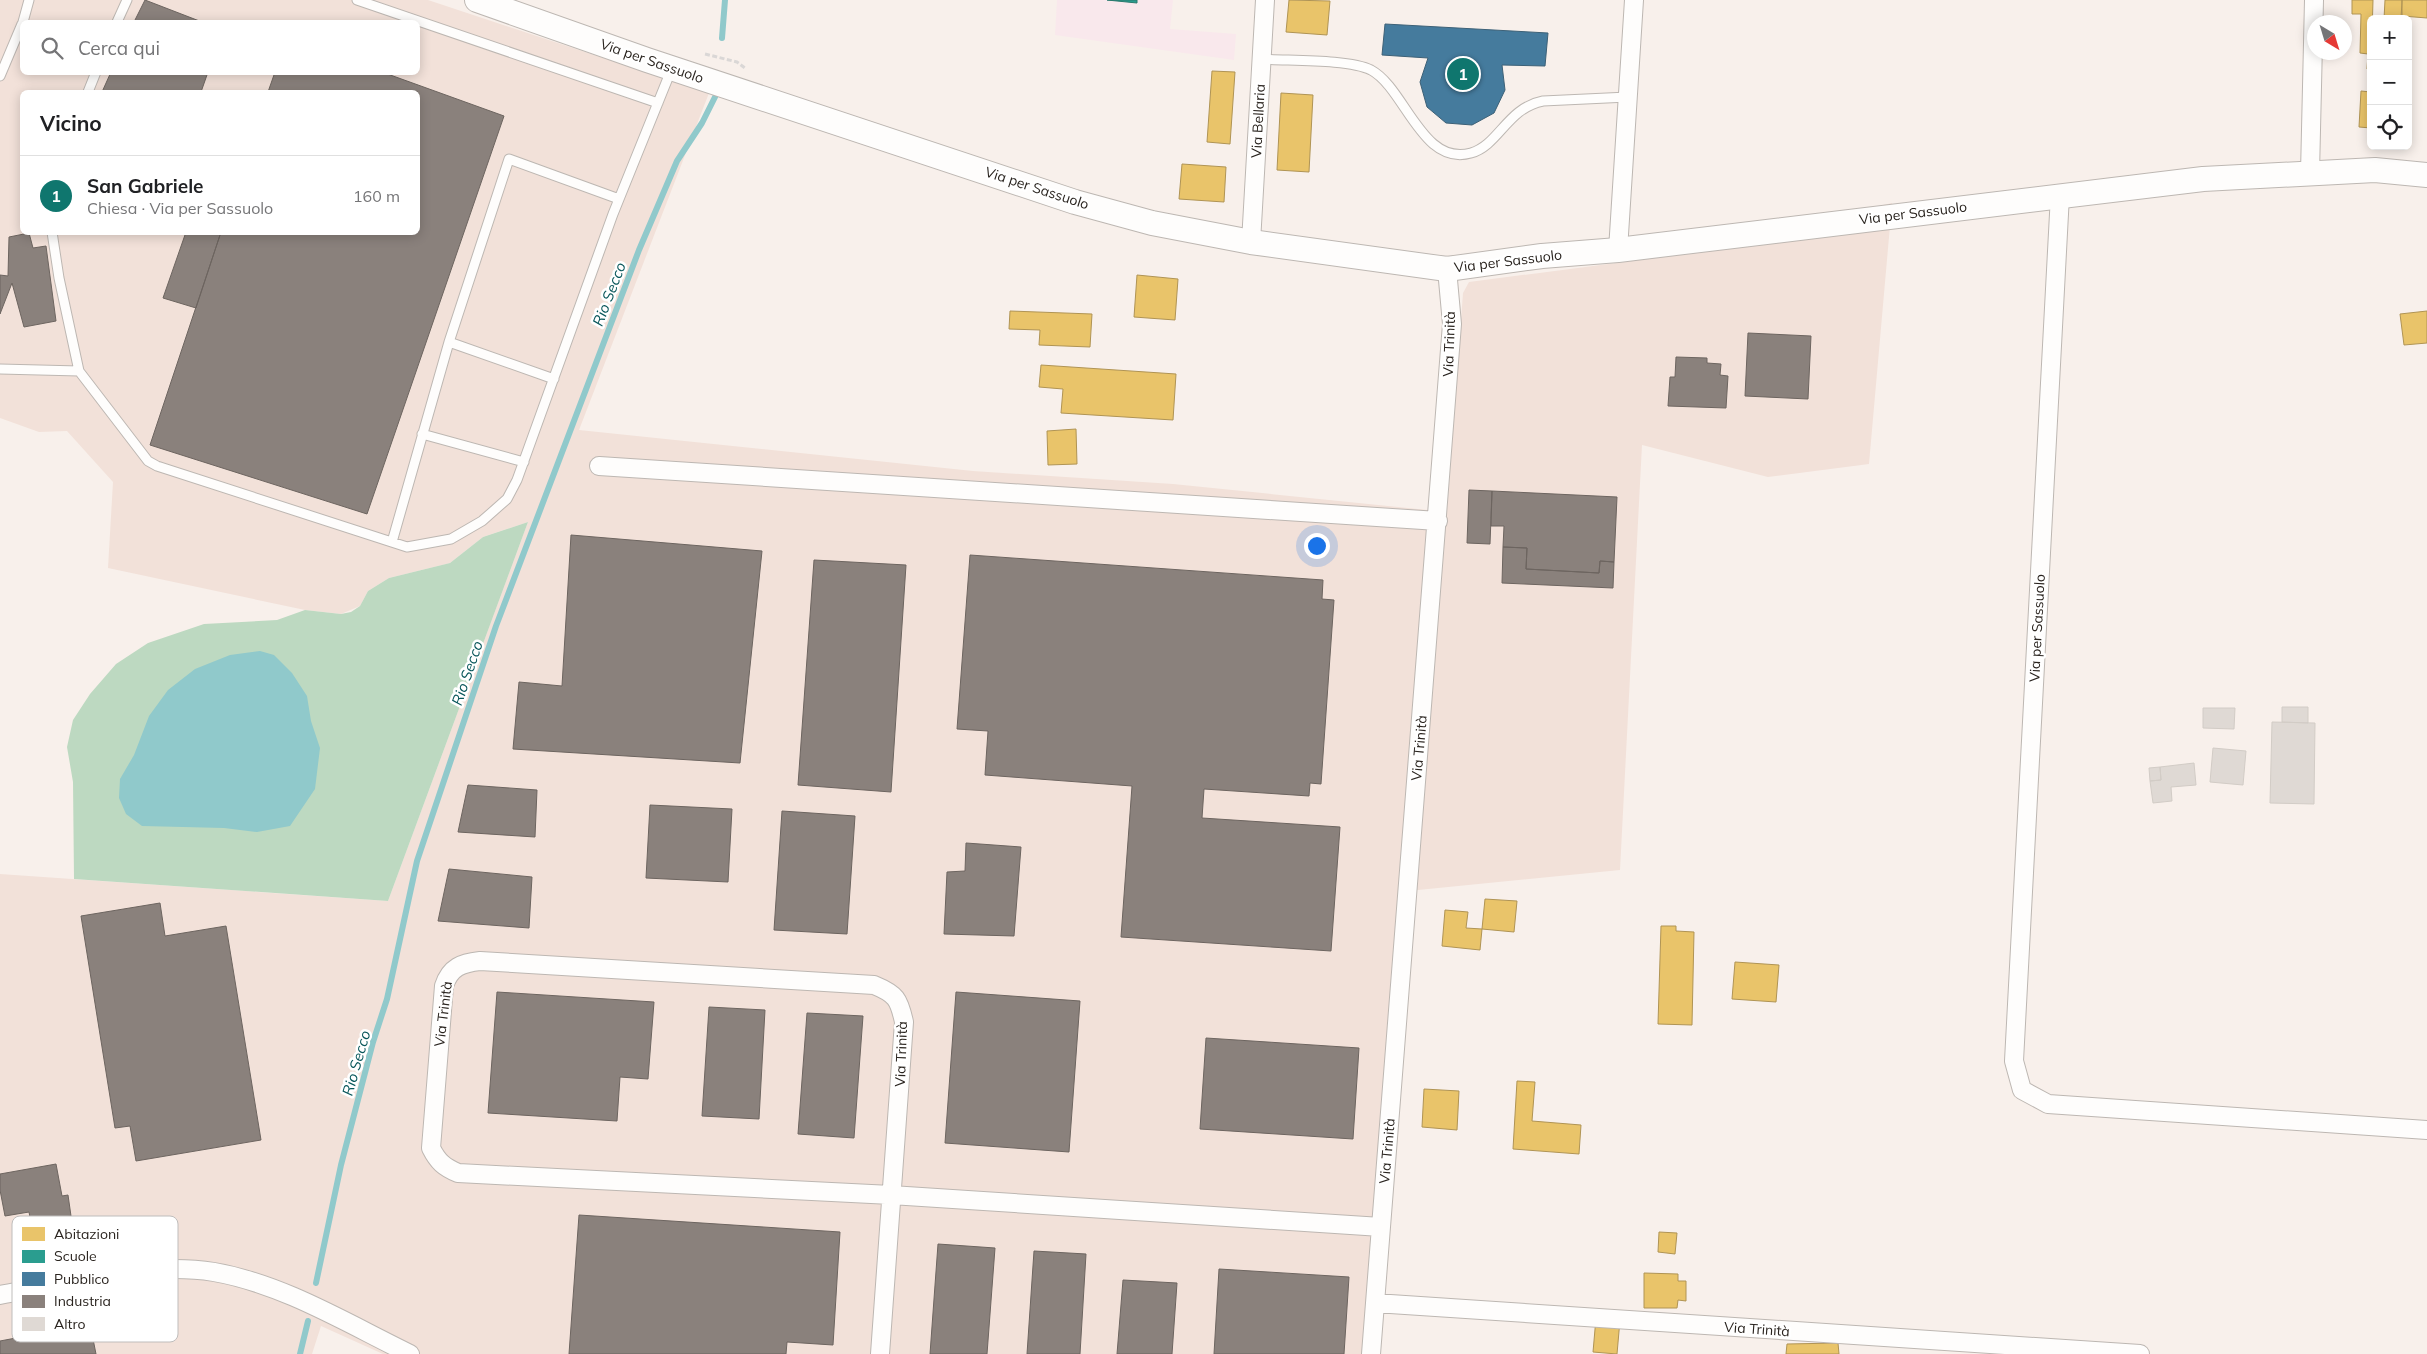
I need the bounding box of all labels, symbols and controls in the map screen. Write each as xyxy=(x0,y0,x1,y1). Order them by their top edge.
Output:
north arrow xyxy=(2307,15,2352,60)
map controls xyxy=(2367,15,2412,150)
button: + xyxy=(2367,15,2412,60)
search box xyxy=(20,20,420,75)
icon: search xyxy=(38,34,66,62)
street label: Via per Sassuolo xyxy=(598,35,706,87)
text: Cerca qui xyxy=(78,36,160,60)
pin: 1 xyxy=(1447,55,1479,93)
button: − xyxy=(2367,60,2412,105)
street label: Via Bellaria xyxy=(1247,83,1269,159)
button: locate xyxy=(2367,105,2412,150)
text: Vicino xyxy=(40,110,102,136)
street label: Via per Sassuolo xyxy=(983,163,1091,213)
text: San Gabriele xyxy=(87,174,204,198)
text: 1 xyxy=(51,186,61,206)
text: 160 m xyxy=(353,186,400,206)
street label: Via per Sassuolo xyxy=(1858,197,1968,229)
text: Chiesa · Via per Sassuolo xyxy=(87,198,273,218)
street label: Via per Sassuolo xyxy=(1453,245,1563,277)
water label: Rio Secco xyxy=(588,259,630,329)
street label: Via Trinità xyxy=(1439,311,1459,377)
your location xyxy=(1304,533,1330,559)
street label: Via per Sassuolo xyxy=(2025,573,2049,683)
water label: Rio Secco xyxy=(447,638,487,708)
street label: Via Trinità xyxy=(1407,714,1431,782)
street label: Via Trinità xyxy=(430,980,456,1048)
street label: Via Trinità xyxy=(891,1021,911,1087)
water label: Rio Secco xyxy=(338,1028,374,1098)
street label: Via Trinità xyxy=(1375,1117,1399,1185)
legend xyxy=(12,1216,178,1342)
text: Abitazioni xyxy=(54,1225,119,1243)
text: Scuole xyxy=(54,1247,97,1265)
text: Pubblico xyxy=(54,1270,109,1288)
text: Industria xyxy=(54,1292,111,1310)
text: Altro xyxy=(54,1315,86,1333)
street label: Via Trinità xyxy=(1724,1318,1790,1340)

